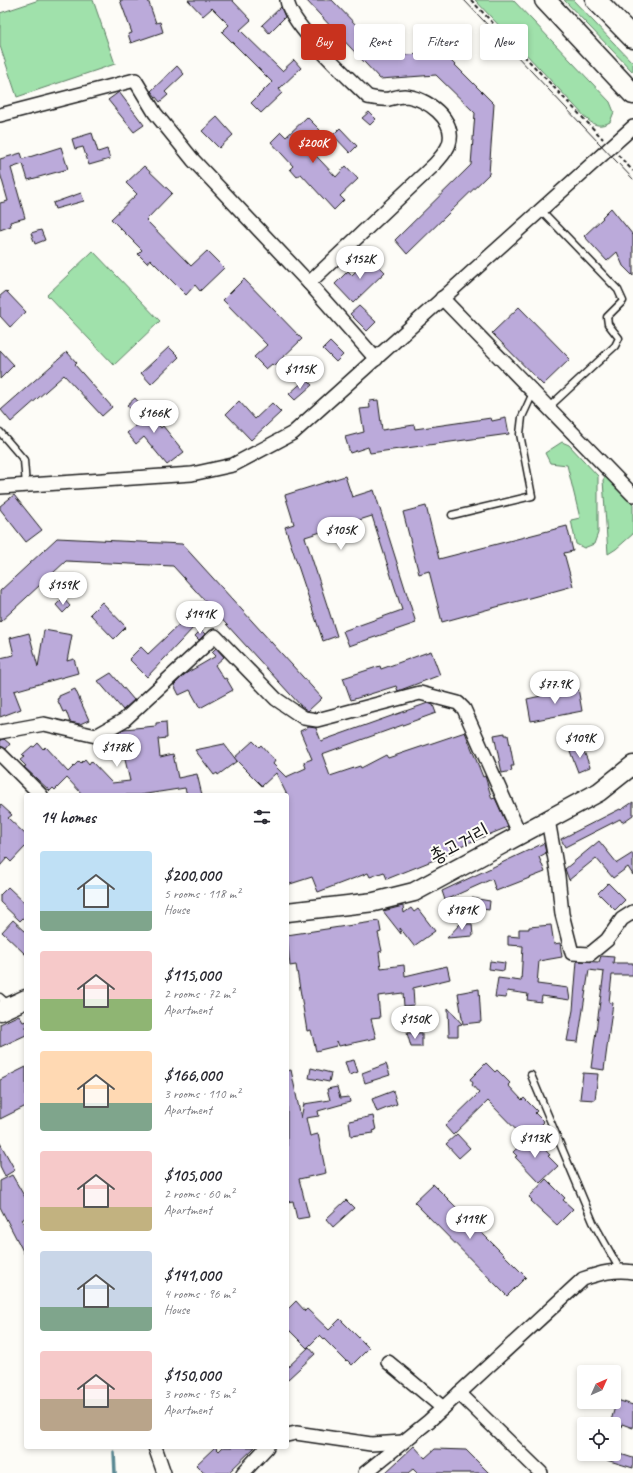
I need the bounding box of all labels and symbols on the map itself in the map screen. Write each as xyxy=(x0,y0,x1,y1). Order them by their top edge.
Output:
pin: $200K xyxy=(285,130,341,164)
pin: $152K xyxy=(332,246,388,280)
pin: $115K xyxy=(272,356,328,390)
pin: $166K xyxy=(126,400,182,434)
pin: $105K xyxy=(313,517,369,551)
pin: $159K xyxy=(35,572,91,606)
pin: $141K xyxy=(172,601,228,635)
pin: $77.9K xyxy=(522,671,588,705)
pin: $109K xyxy=(552,725,608,759)
pin: $178K xyxy=(89,734,145,768)
street label: 총고거리 xyxy=(425,817,493,869)
pin: $181K xyxy=(434,897,490,931)
pin: $150K xyxy=(387,1006,443,1040)
pin: $113K xyxy=(507,1125,563,1159)
pin: $119K xyxy=(442,1206,498,1240)
north arrow xyxy=(577,1365,621,1409)

